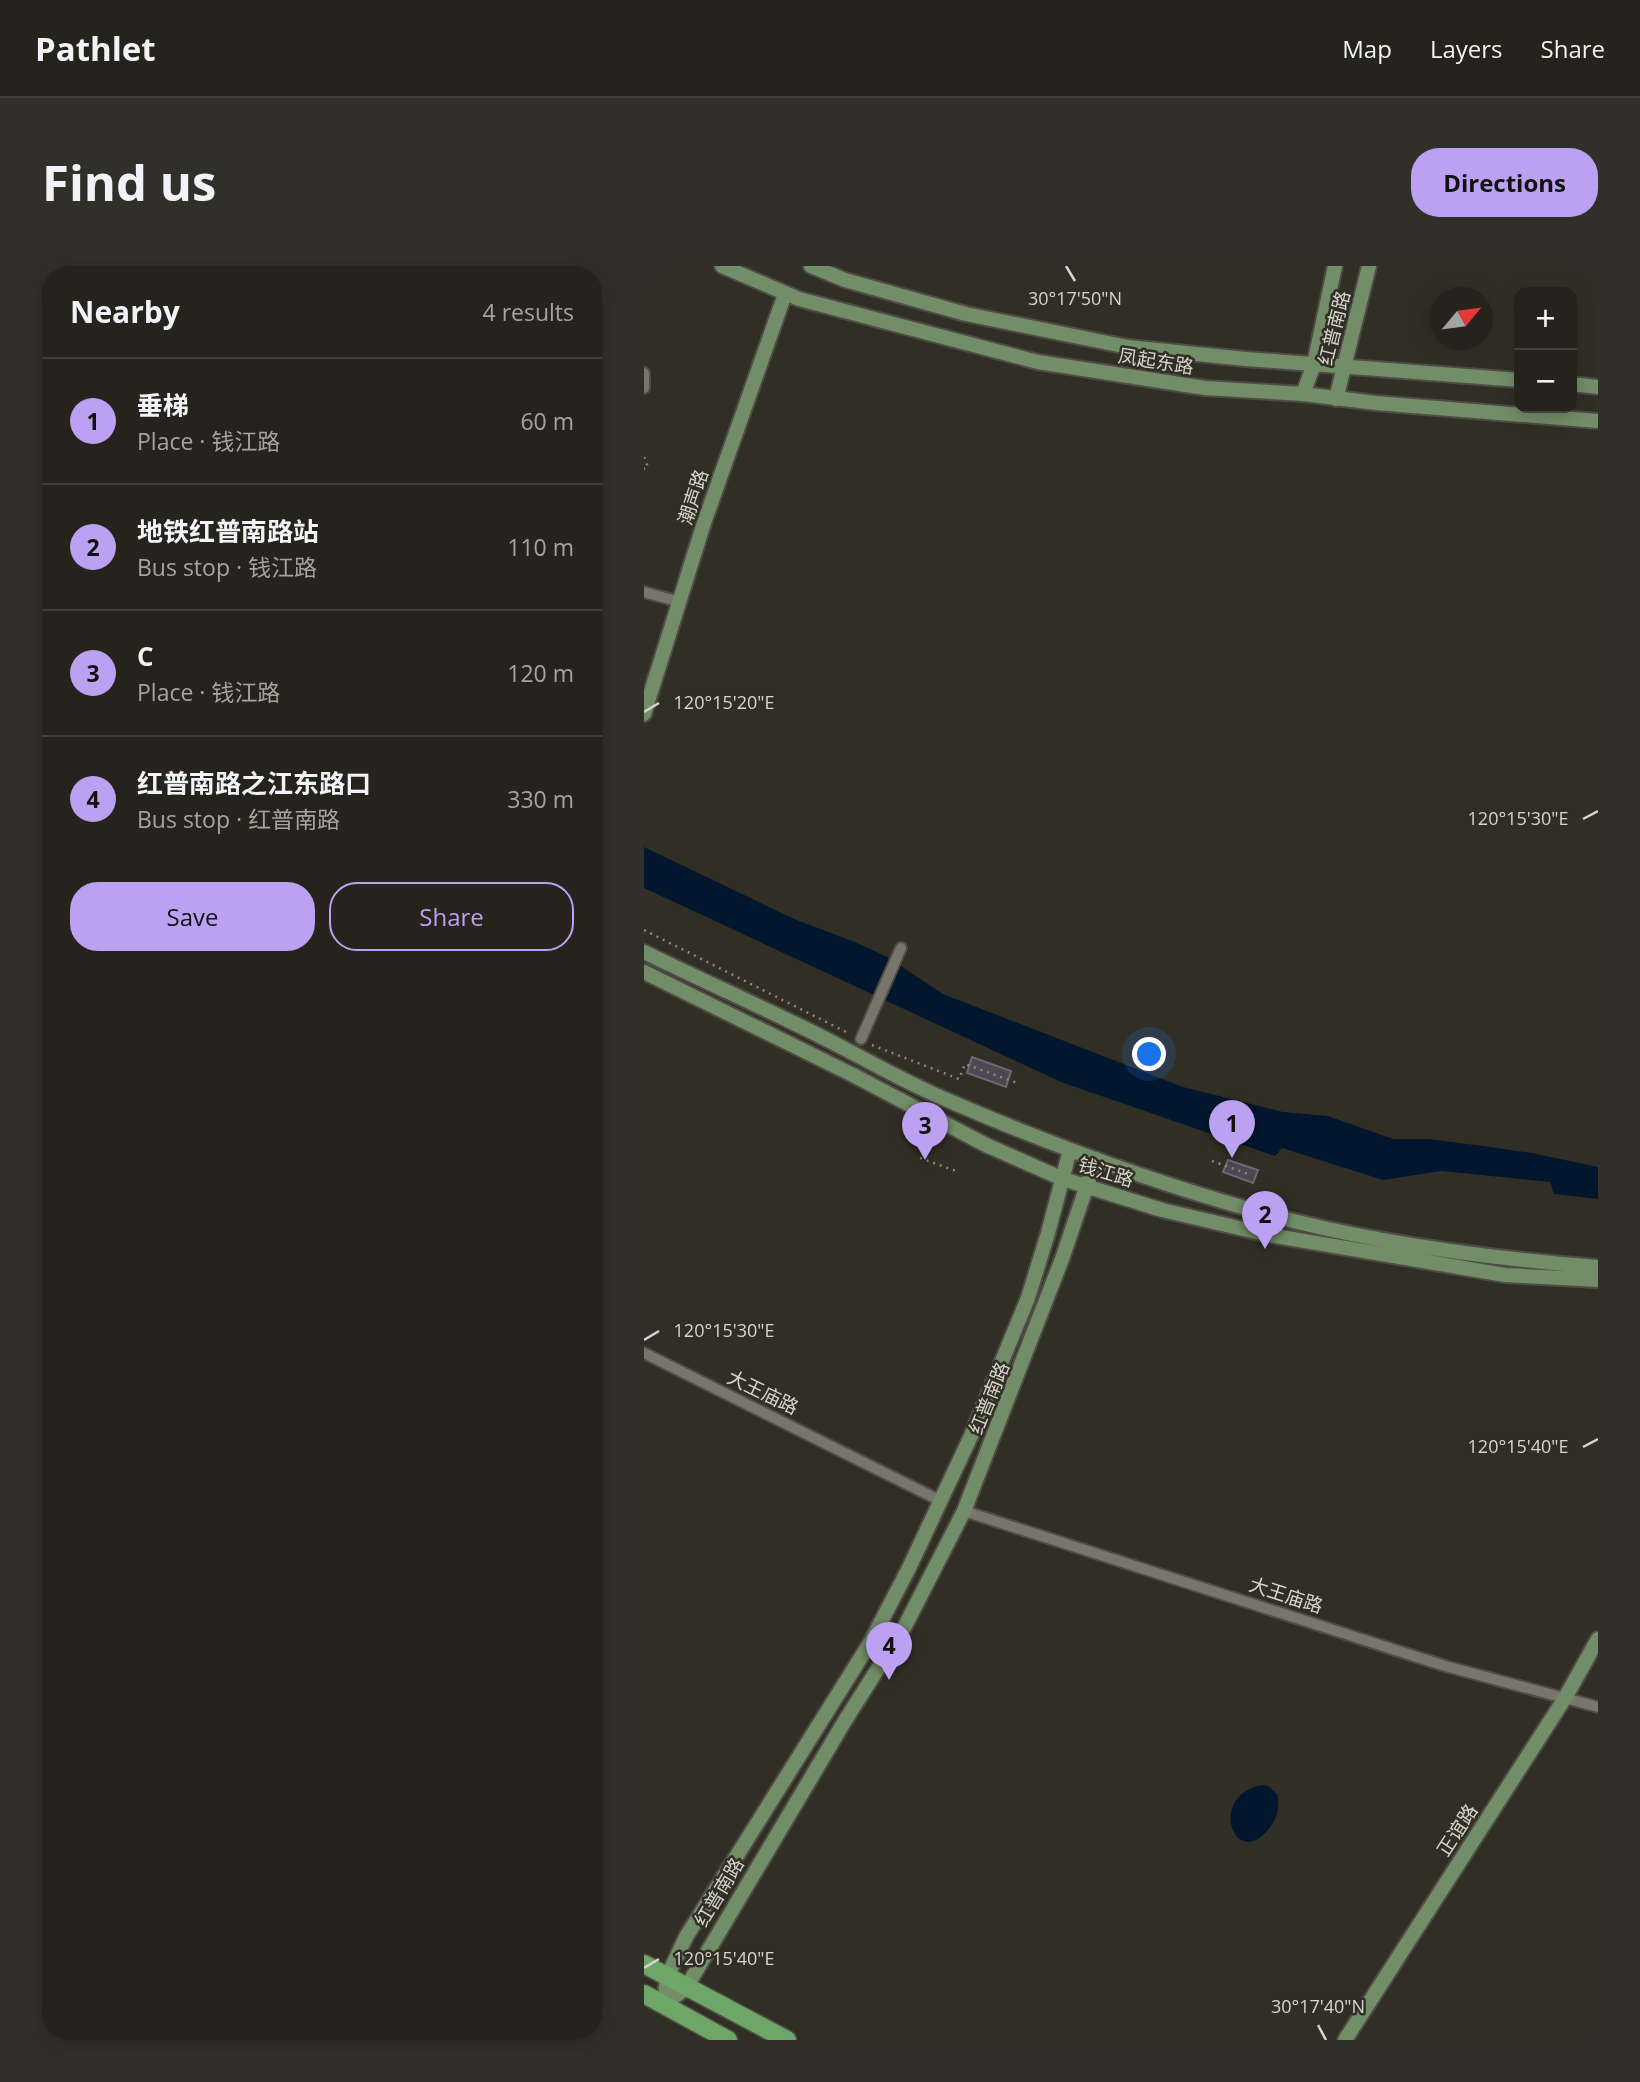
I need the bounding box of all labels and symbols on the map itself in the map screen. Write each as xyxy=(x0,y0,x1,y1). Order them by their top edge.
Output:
text: 30°17'50"N xyxy=(1028,286,1122,310)
north arrow xyxy=(1430,287,1493,350)
street label: 红普南路 xyxy=(1312,288,1356,368)
street label: 凤起东路 xyxy=(1116,342,1196,380)
street label: 潮声路 xyxy=(672,466,714,528)
text: 120°15'20"E xyxy=(674,690,774,714)
text: 120°15'30"E xyxy=(1468,806,1568,830)
your location xyxy=(1132,1037,1166,1071)
pin: 1 xyxy=(1209,1100,1255,1158)
pin: 3 xyxy=(902,1102,948,1160)
street label: 钱江路 xyxy=(1075,1151,1137,1193)
pin: 2 xyxy=(1242,1191,1288,1249)
text: 120°15'30"E xyxy=(674,1318,774,1342)
street label: 红普南路 xyxy=(963,1358,1015,1438)
street label: 大王庙路 xyxy=(723,1364,803,1420)
text: 120°15'40"E xyxy=(1468,1434,1568,1458)
street label: 大王庙路 xyxy=(1246,1571,1326,1619)
pin: 4 xyxy=(866,1622,912,1680)
street label: 正谊路 xyxy=(1431,1799,1483,1861)
street label: 红普南路 xyxy=(688,1853,750,1931)
text: 120°15'40"E xyxy=(674,1946,774,1970)
text: 30°17'40"N xyxy=(1271,1994,1365,2018)

